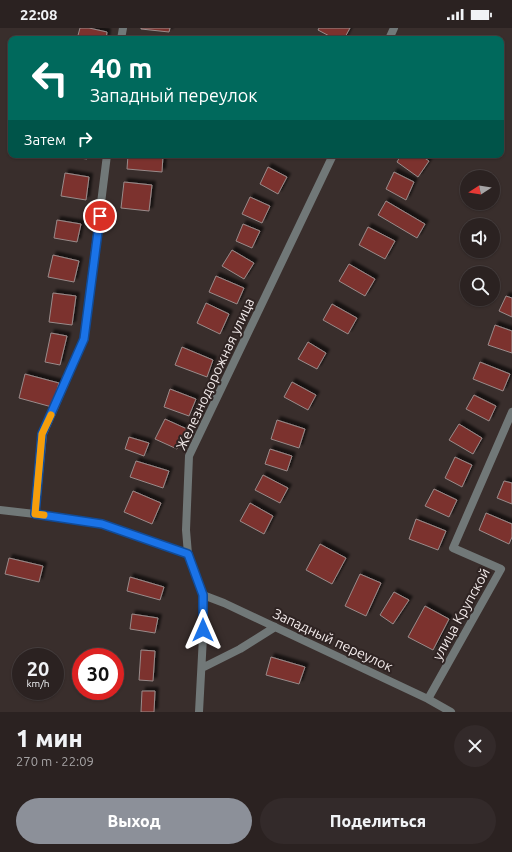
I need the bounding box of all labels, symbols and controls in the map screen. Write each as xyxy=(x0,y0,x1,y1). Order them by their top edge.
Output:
text: 22:08 xyxy=(20,6,58,23)
icon: left xyxy=(24,52,76,104)
text: 40 m xyxy=(90,52,152,83)
text: Западный переулок xyxy=(90,85,258,105)
icon: right xyxy=(74,128,96,150)
text: Затем xyxy=(24,131,66,148)
north arrow xyxy=(460,170,500,210)
map controls xyxy=(460,170,500,306)
pin xyxy=(83,199,117,233)
icon: arrive xyxy=(89,205,111,227)
button: sound xyxy=(460,218,500,258)
button: search xyxy=(460,266,500,306)
street label: Железнодорожная улица xyxy=(173,295,257,453)
street label: улица Крупской xyxy=(429,565,493,663)
street label: Западный переулок xyxy=(271,605,395,675)
position arrow xyxy=(182,609,224,651)
speed limit sign: 30 xyxy=(72,648,124,700)
text: 20 xyxy=(27,657,49,680)
text: km/h xyxy=(26,678,50,689)
text: 1 мин xyxy=(16,725,83,752)
button: close xyxy=(454,725,496,767)
text: 270 m · 22:09 xyxy=(16,754,94,768)
button: Выход xyxy=(16,798,252,844)
button: Поделиться xyxy=(260,798,496,844)

